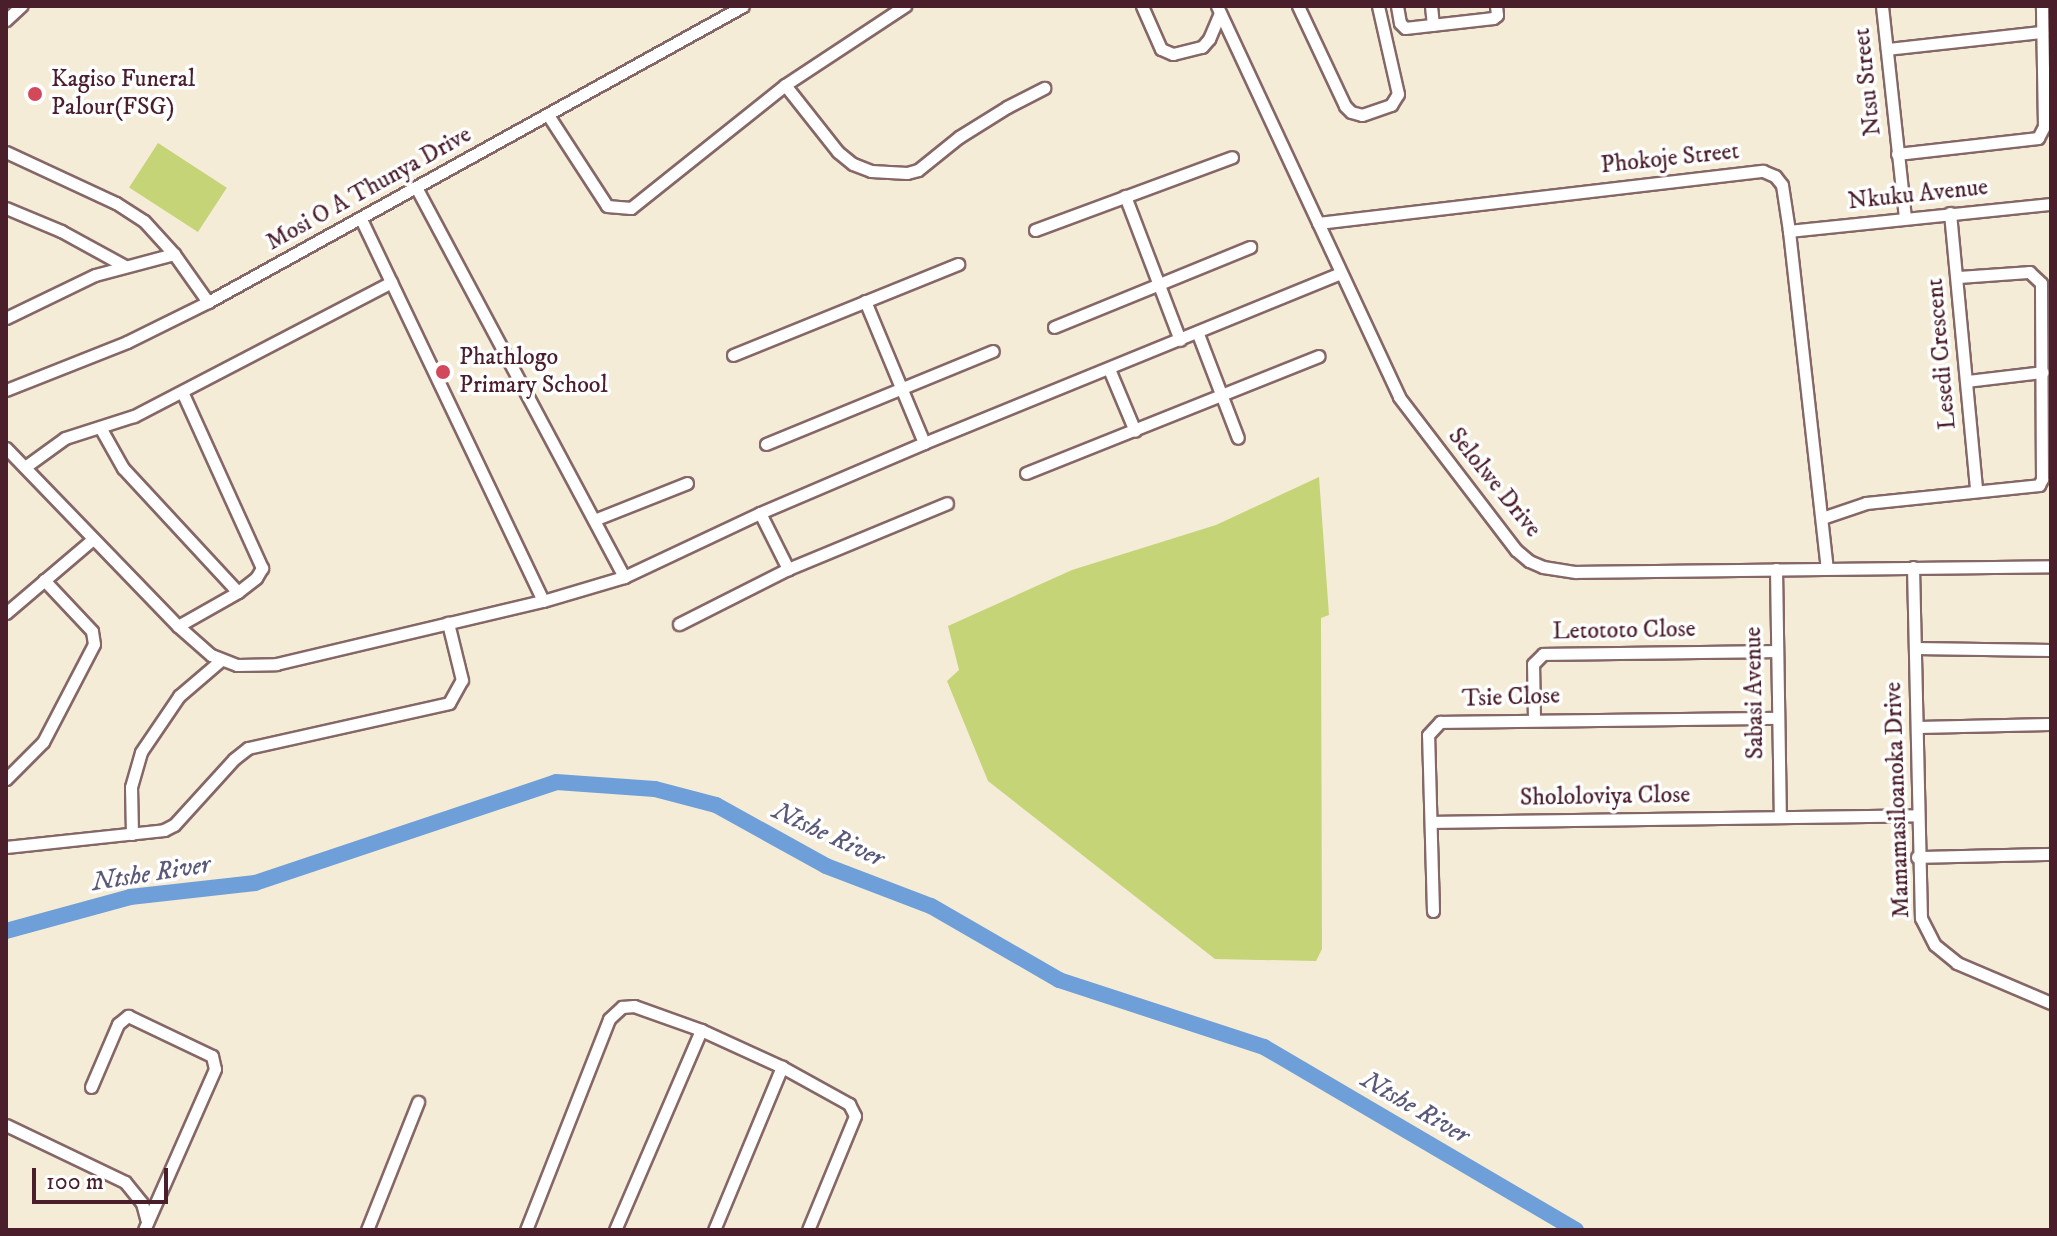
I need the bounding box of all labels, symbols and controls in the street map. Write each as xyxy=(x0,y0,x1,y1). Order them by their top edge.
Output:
street label: Ntsu Street xyxy=(1848,27,1888,137)
place label: Kagiso Funeral Palour(FSG) xyxy=(51,66,195,122)
marker: Kagiso Funeral Palour(FSG) xyxy=(26,85,44,103)
street label: Mosi O A Thunya Drive xyxy=(261,121,477,257)
street label: Phokoje Street xyxy=(1599,137,1741,181)
street label: Nkuku Avenue xyxy=(1846,173,1990,217)
street label: Lesedi Crescent xyxy=(1921,277,1963,431)
place label: Phathlogo Primary School xyxy=(459,344,608,400)
marker: Phathlogo Primary School xyxy=(434,363,452,381)
street label: Selolwe Drive xyxy=(1441,423,1547,543)
street label: Letototo Close xyxy=(1552,615,1696,647)
street label: Sabasi Avenue xyxy=(1739,626,1771,760)
street label: Mamamasiloanoka Drive xyxy=(1879,681,1917,919)
street label: Tsie Close xyxy=(1461,682,1561,714)
street label: Shololoviya Close xyxy=(1520,781,1690,813)
water label: Ntshe River xyxy=(767,796,889,874)
water label: Ntshe River xyxy=(90,849,212,899)
water label: Ntshe River xyxy=(1355,1065,1475,1151)
scale bar xyxy=(36,1152,172,1202)
text: 100 m xyxy=(46,1167,104,1197)

